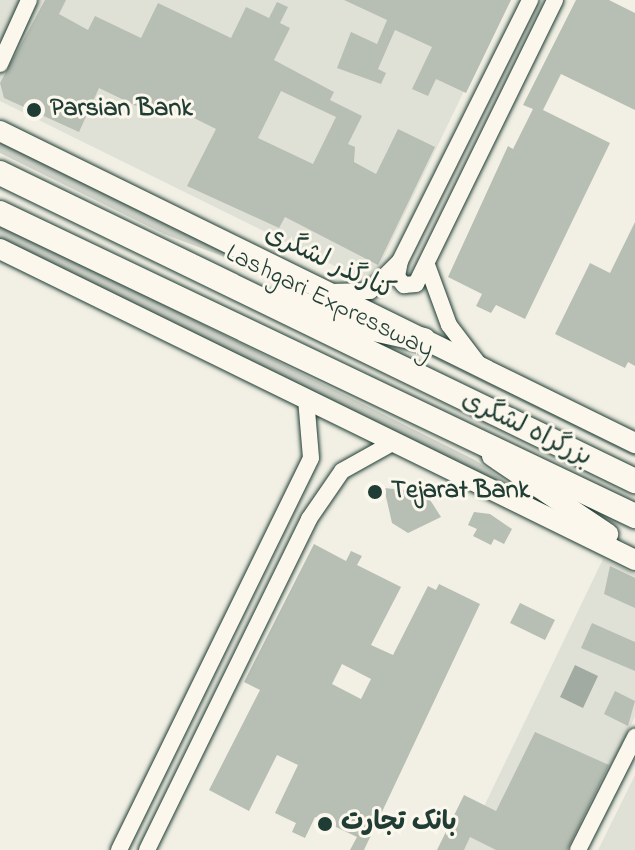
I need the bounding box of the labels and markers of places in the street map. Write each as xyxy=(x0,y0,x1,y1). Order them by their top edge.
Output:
place label: Parsian Bank xyxy=(50,94,193,126)
marker: Parsian Bank xyxy=(25,101,43,119)
place label: Tejarat Bank xyxy=(391,476,530,508)
marker: Tejarat Bank xyxy=(366,483,384,501)
place label: بانک تجارت xyxy=(341,808,457,840)
marker: بانک تجارت xyxy=(316,815,334,833)

